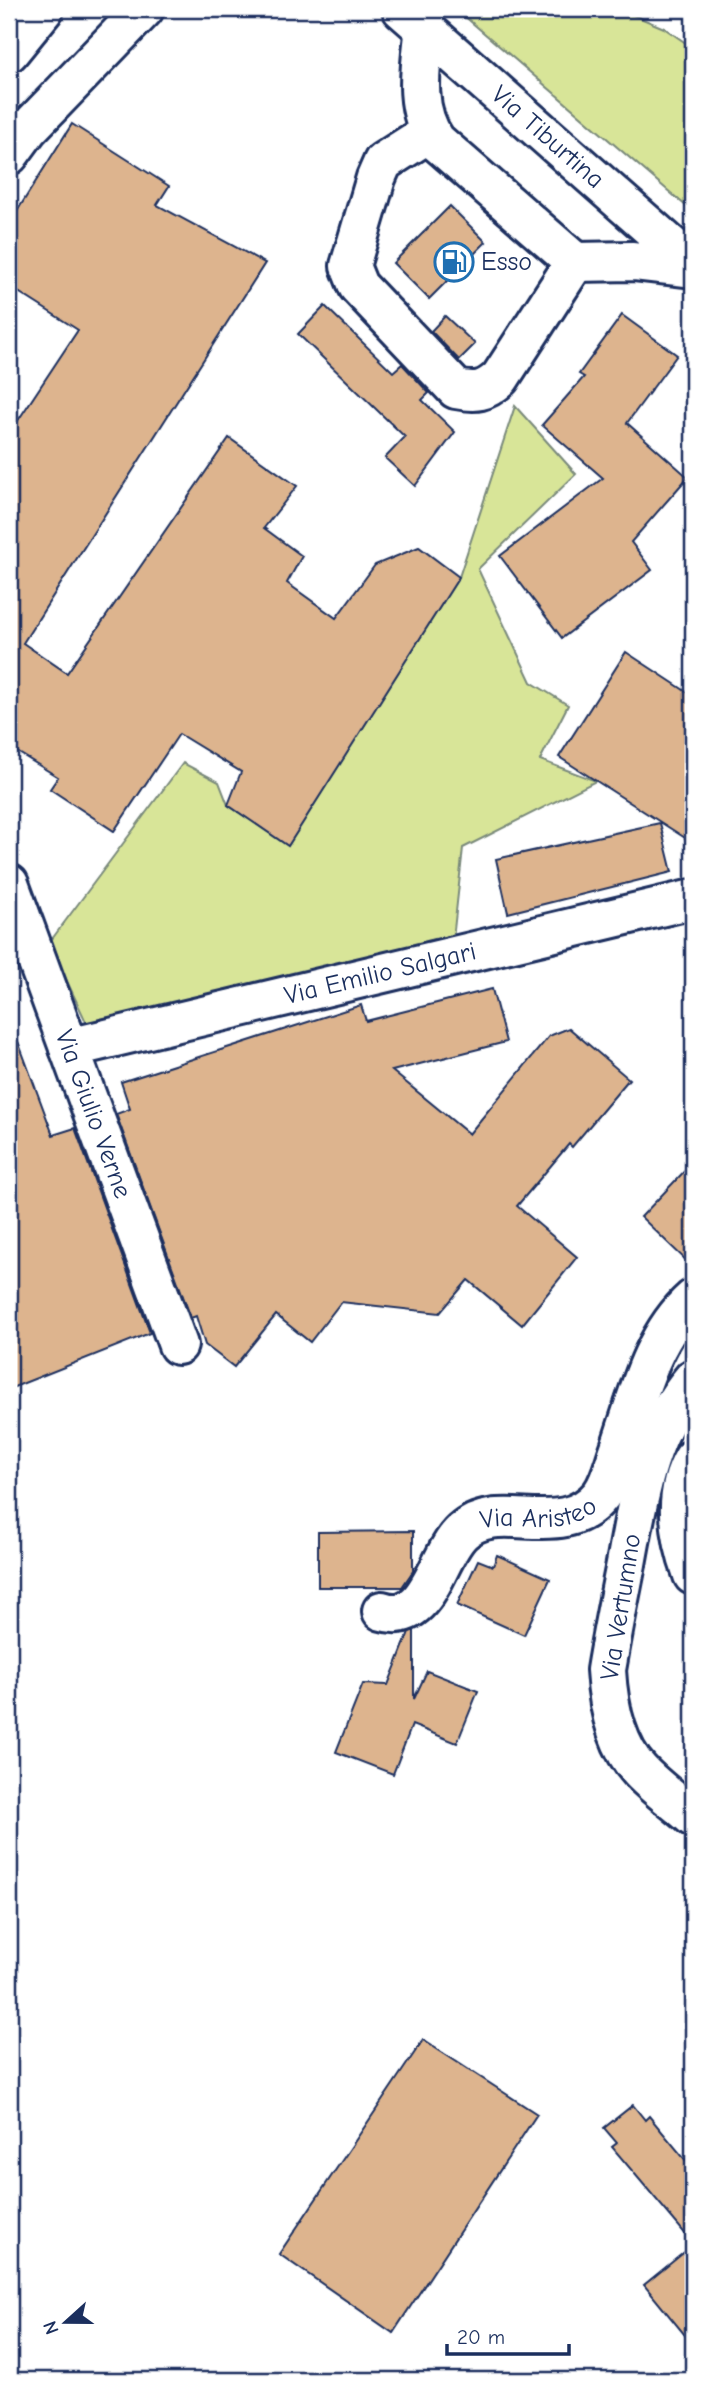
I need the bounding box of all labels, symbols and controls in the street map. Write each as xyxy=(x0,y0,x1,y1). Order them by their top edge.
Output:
street label: Via Tiburtina xyxy=(485,80,610,195)
fuel station icon: Esso xyxy=(433,241,475,283)
place label: Esso xyxy=(481,247,532,277)
street label: Via Emilio Salgari xyxy=(281,936,479,1011)
street label: Via Giulio Verne xyxy=(49,1026,138,1202)
street label: Via Aristeo xyxy=(477,1491,603,1535)
street label: Via Vertumno xyxy=(595,1532,647,1682)
north arrow xyxy=(32,2288,102,2358)
scale bar xyxy=(447,2312,569,2356)
text: N xyxy=(39,2318,64,2337)
text: 20 m xyxy=(457,2325,505,2349)

